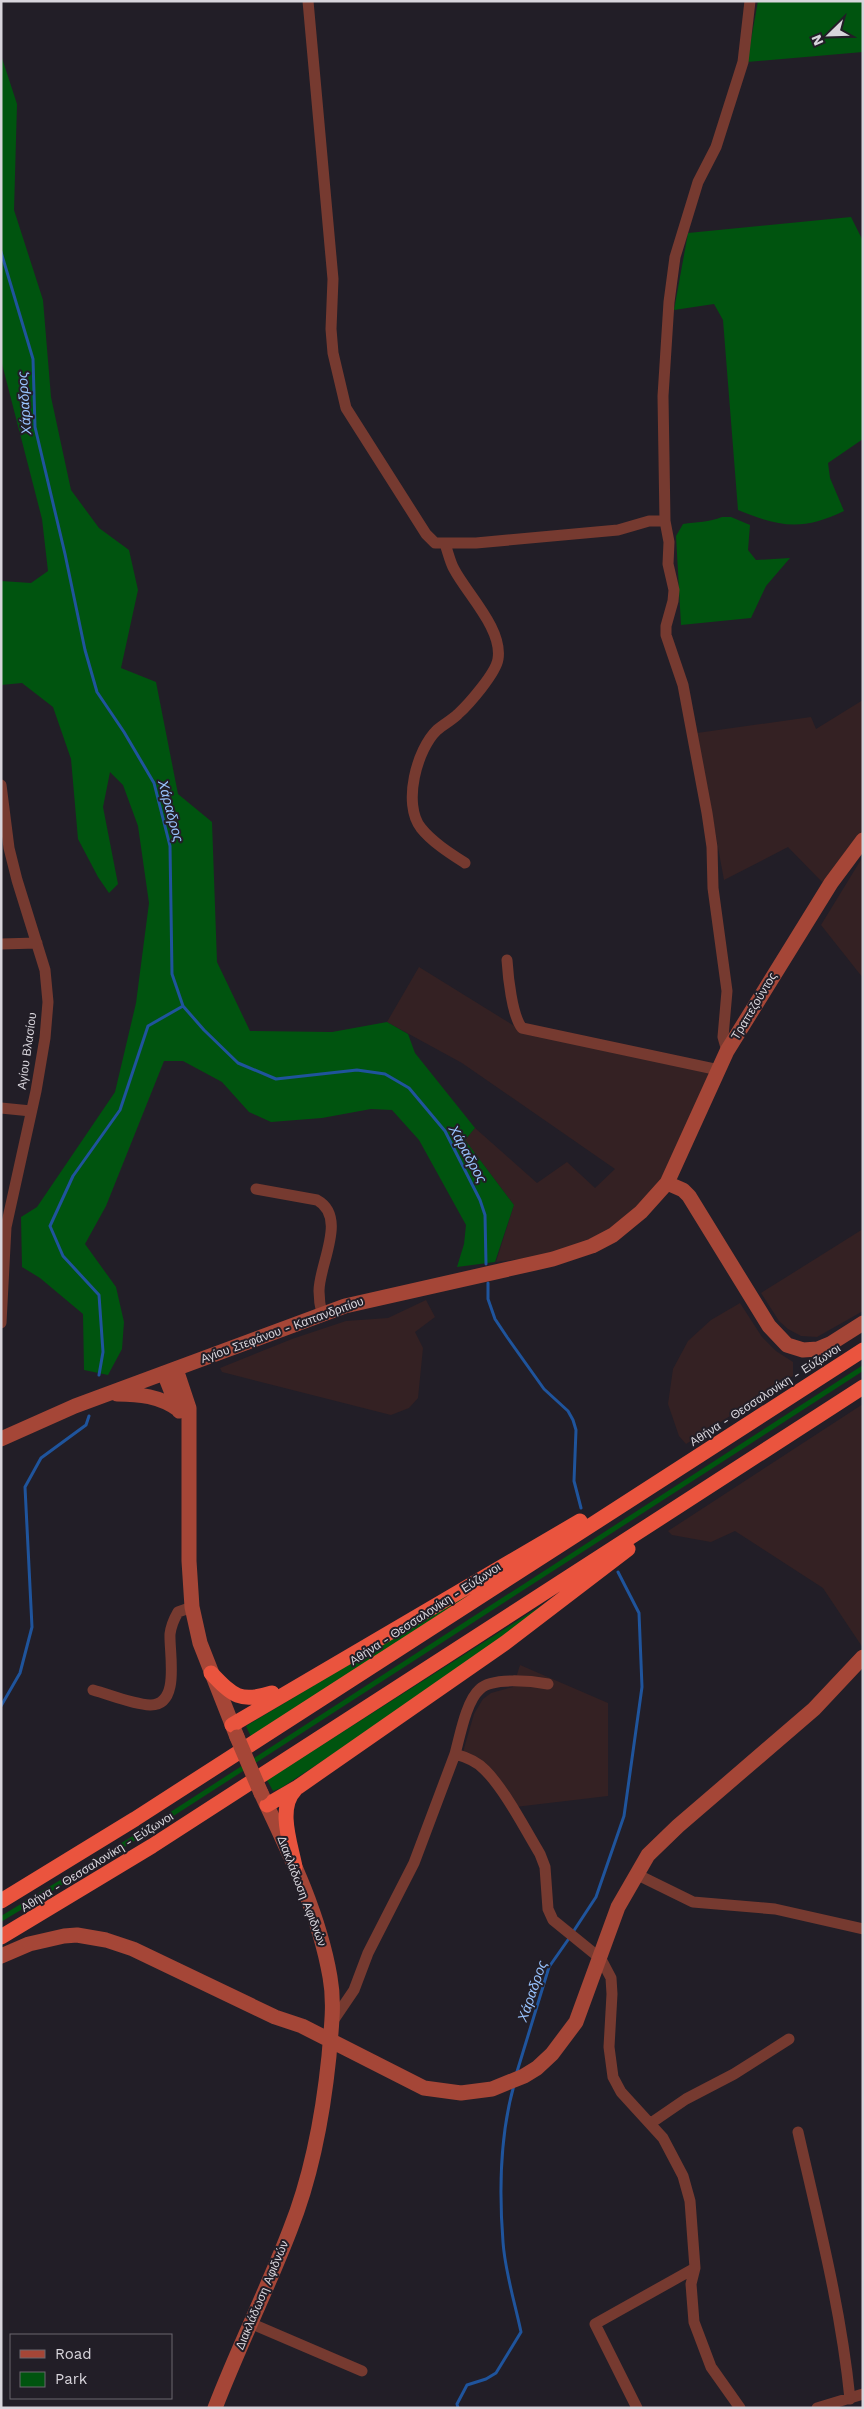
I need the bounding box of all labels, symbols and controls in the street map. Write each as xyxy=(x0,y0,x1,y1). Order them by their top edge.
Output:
north arrow xyxy=(804,10,854,60)
text: N xyxy=(808,32,826,48)
water label: Χάραδρος xyxy=(14,370,34,436)
water label: Χάραδρος xyxy=(155,777,187,844)
street label: Τραπεζούντος xyxy=(728,970,780,1042)
street label: Αγίου Βλασίου xyxy=(15,1011,39,1091)
water label: Χάραδρος xyxy=(445,1121,491,1186)
street label: Αγίου Στεφάνου - Καπανδριτίου xyxy=(199,1294,365,1366)
street label: Αθήνα - Θεσσαλονίκη - Εύζωνοι xyxy=(687,1341,843,1449)
street label: Αθήνα - Θεσσαλονίκη - Εύζωνοι xyxy=(347,1560,503,1668)
street label: Αθήνα - Θεσσαλονίκη - Εύζωνοι xyxy=(18,1809,176,1915)
street label: Διακλάδωση Αφιδνών xyxy=(274,1834,330,1948)
water label: Χάραδρος xyxy=(514,1958,550,2025)
street label: Διακλάδωση Αφιδνών xyxy=(233,2238,291,2352)
legend xyxy=(10,2334,172,2399)
text: Road xyxy=(55,2345,92,2363)
text: Park xyxy=(55,2370,88,2388)

